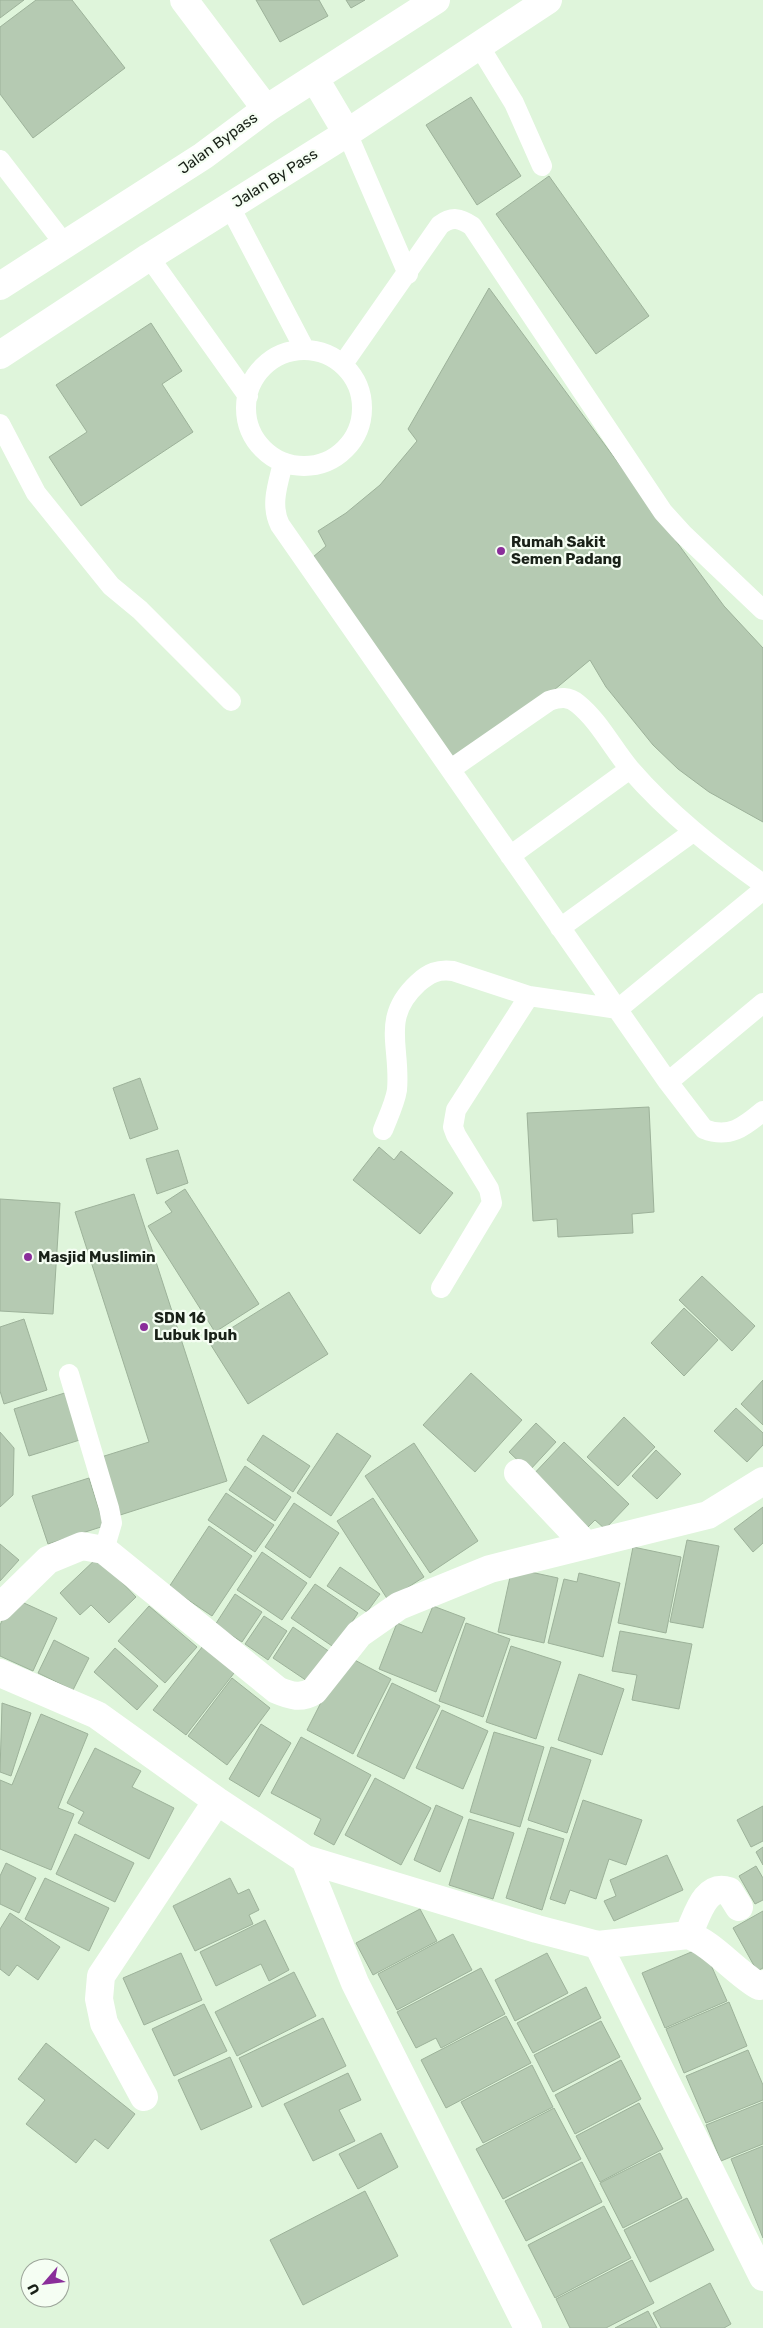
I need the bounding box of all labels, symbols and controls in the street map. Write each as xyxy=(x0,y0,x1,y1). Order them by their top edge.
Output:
street label: Jalan Bypass xyxy=(175,108,261,178)
street label: Jalan By Pass xyxy=(229,144,321,211)
place label: Rumah Sakit Semen Padang xyxy=(511,533,622,568)
marker: Rumah Sakit Semen Padang xyxy=(495,545,507,557)
place label: Masjid Muslimin xyxy=(38,1248,156,1266)
marker: Masjid Muslimin xyxy=(22,1251,34,1263)
place label: SDN 16 Lubuk Ipuh xyxy=(154,1309,237,1344)
marker: SDN 16 Lubuk Ipuh xyxy=(138,1321,150,1333)
north arrow xyxy=(20,2258,70,2308)
text: U xyxy=(24,2280,44,2297)

